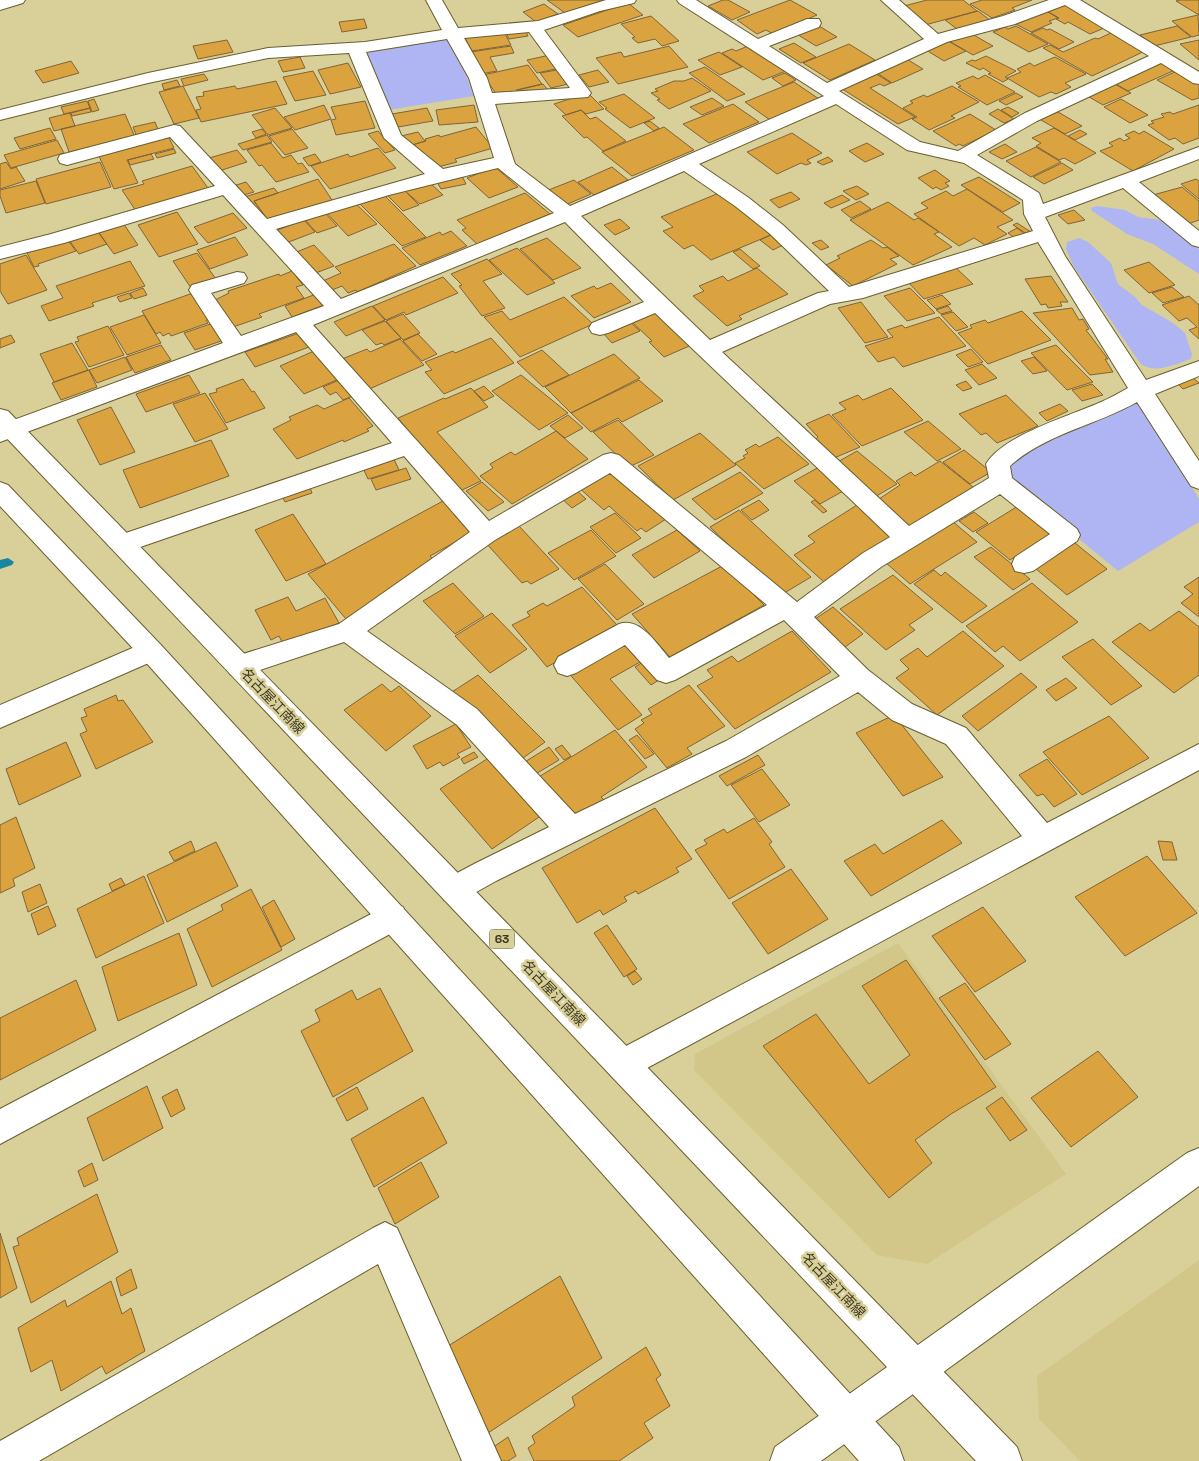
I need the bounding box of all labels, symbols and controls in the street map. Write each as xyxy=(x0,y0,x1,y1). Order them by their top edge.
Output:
street label: 名古屋江南線 xyxy=(237,665,309,737)
road number: 63 xyxy=(490,930,514,949)
street label: 名古屋江南線 xyxy=(518,957,590,1029)
street label: 名古屋江南線 xyxy=(798,1249,870,1321)

